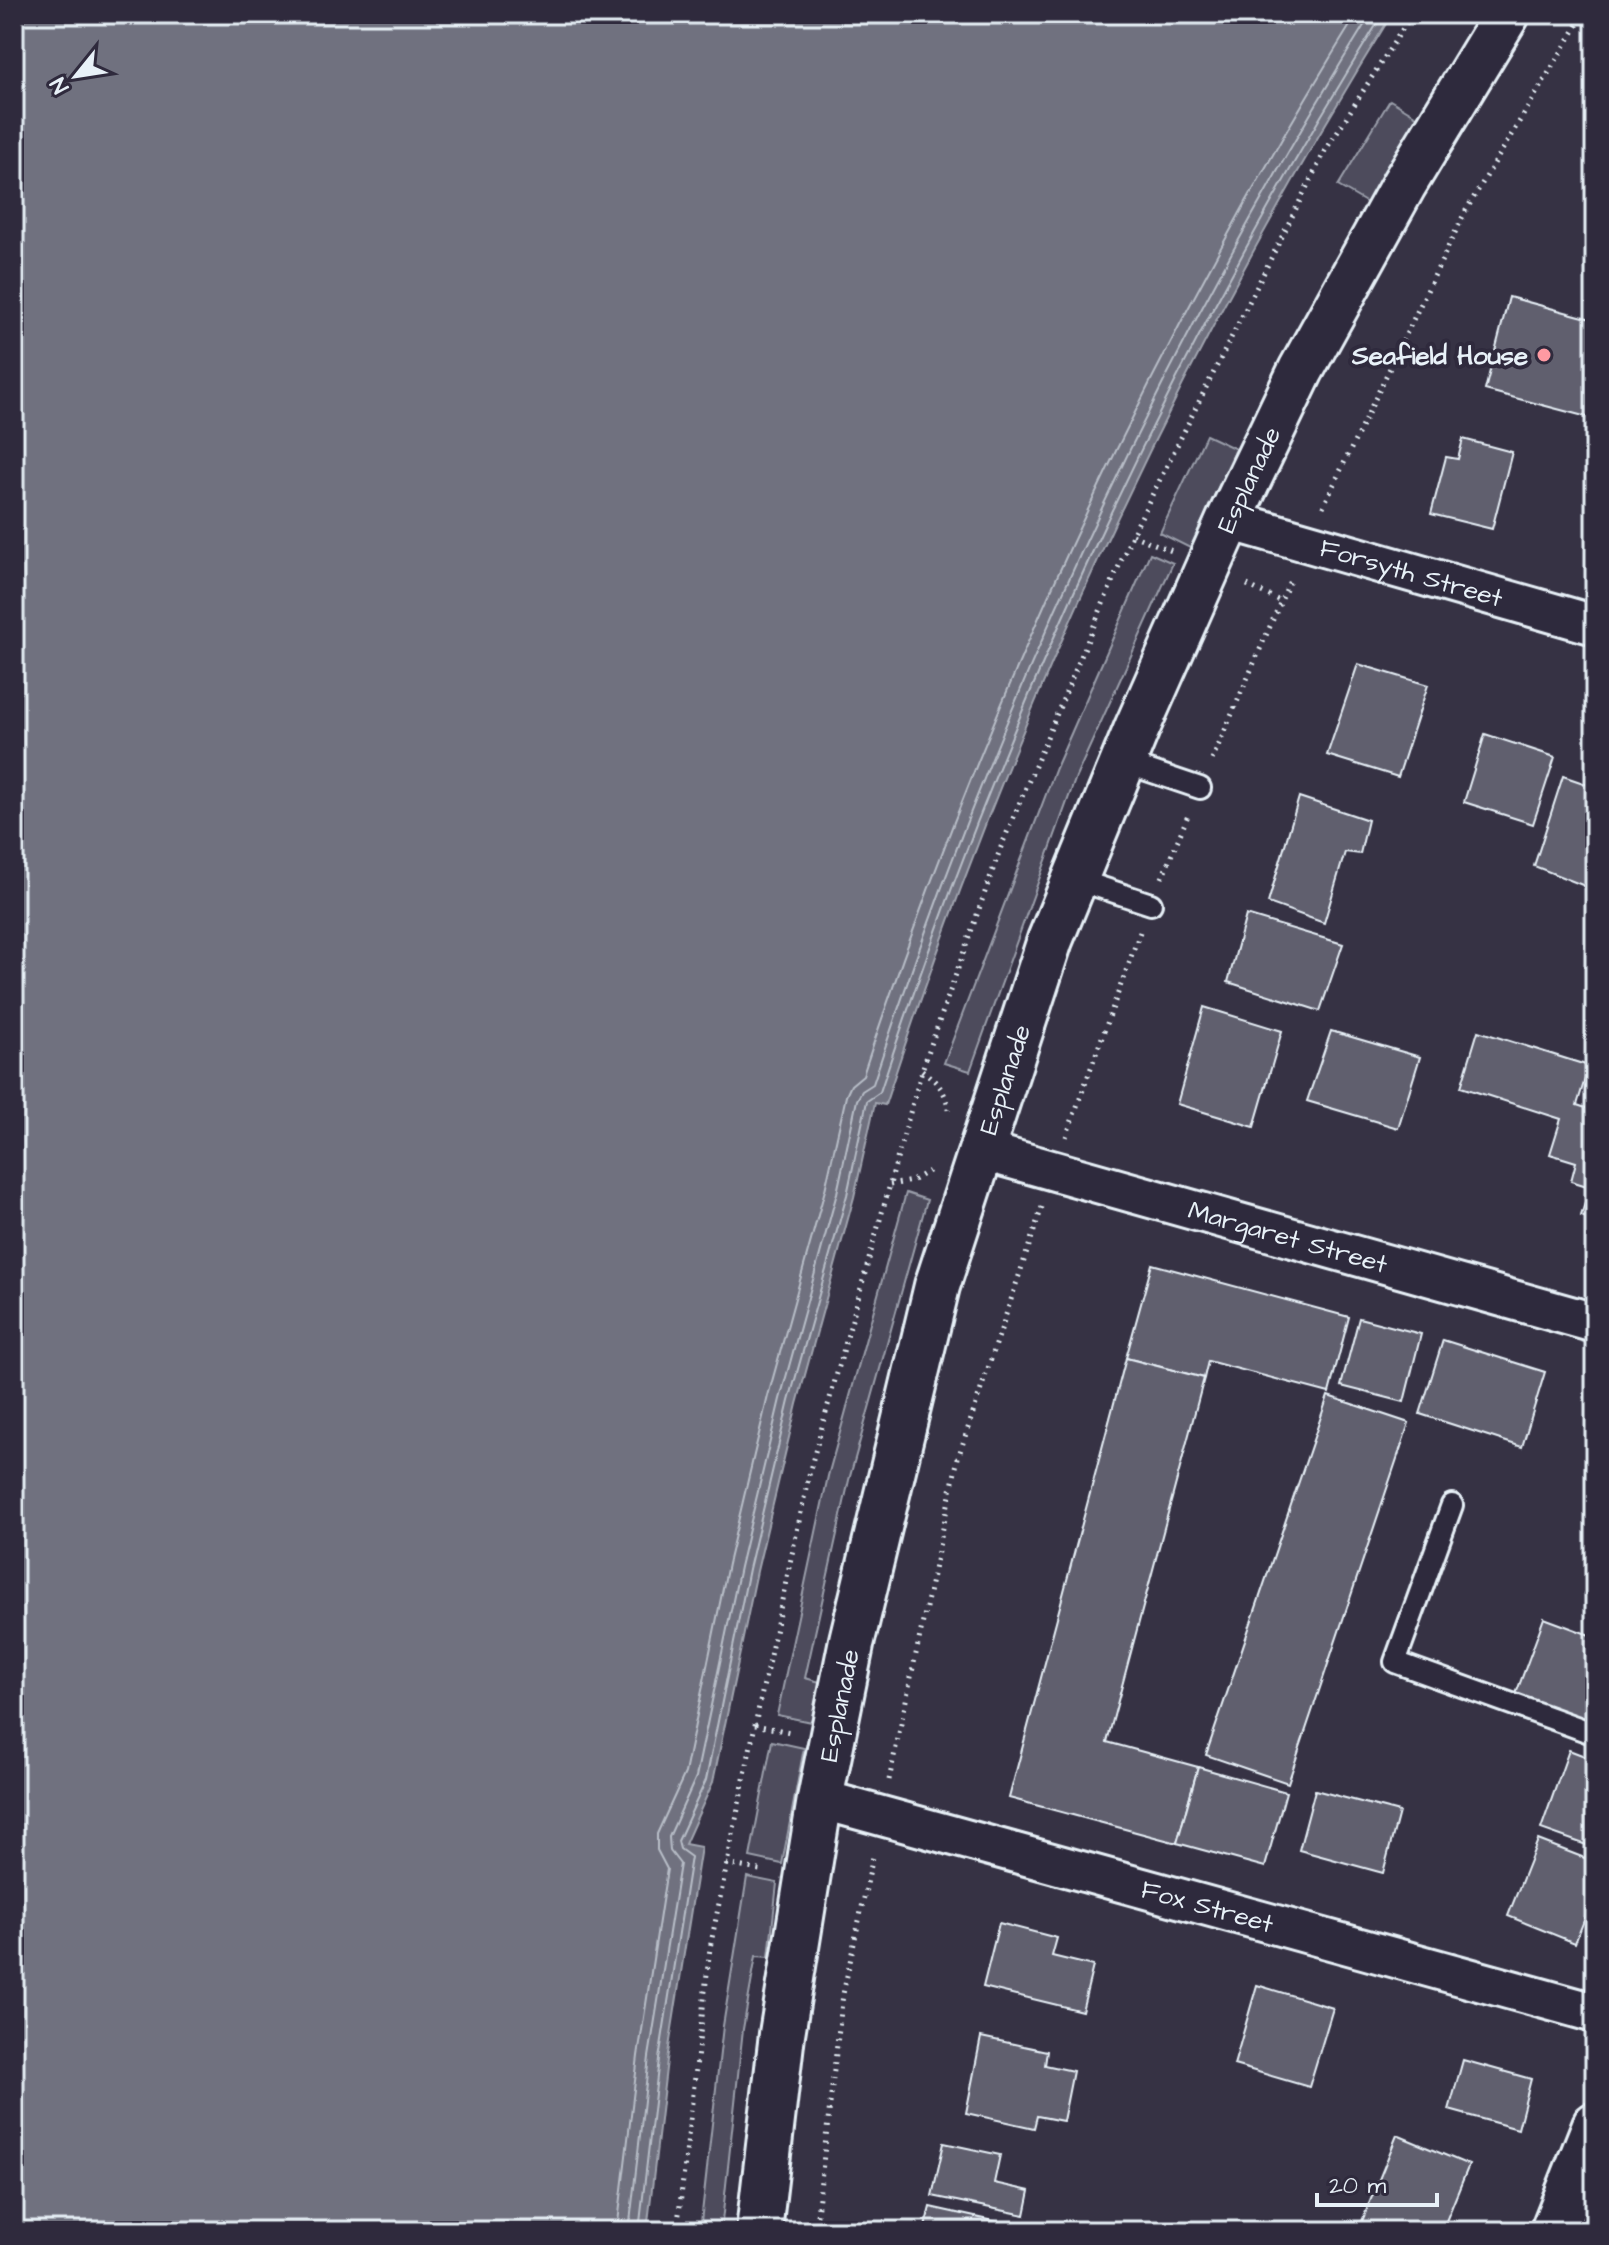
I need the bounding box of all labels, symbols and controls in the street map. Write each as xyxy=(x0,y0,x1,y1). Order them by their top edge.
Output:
north arrow xyxy=(36,36,116,116)
text: N xyxy=(43,71,77,99)
place label: Seafield House xyxy=(1351,338,1528,374)
marker: Seafield House xyxy=(1535,346,1553,364)
street label: Esplanade xyxy=(1209,421,1290,539)
street label: Forsyth Street xyxy=(1316,530,1507,617)
street label: Esplanade xyxy=(971,1020,1040,1139)
street label: Margaret Street xyxy=(1184,1192,1392,1283)
street label: Esplanade xyxy=(811,1646,869,1765)
street label: Fox Street xyxy=(1137,1872,1278,1942)
scale bar xyxy=(1317,2157,1437,2207)
text: 20 m xyxy=(1329,2169,1386,2203)

